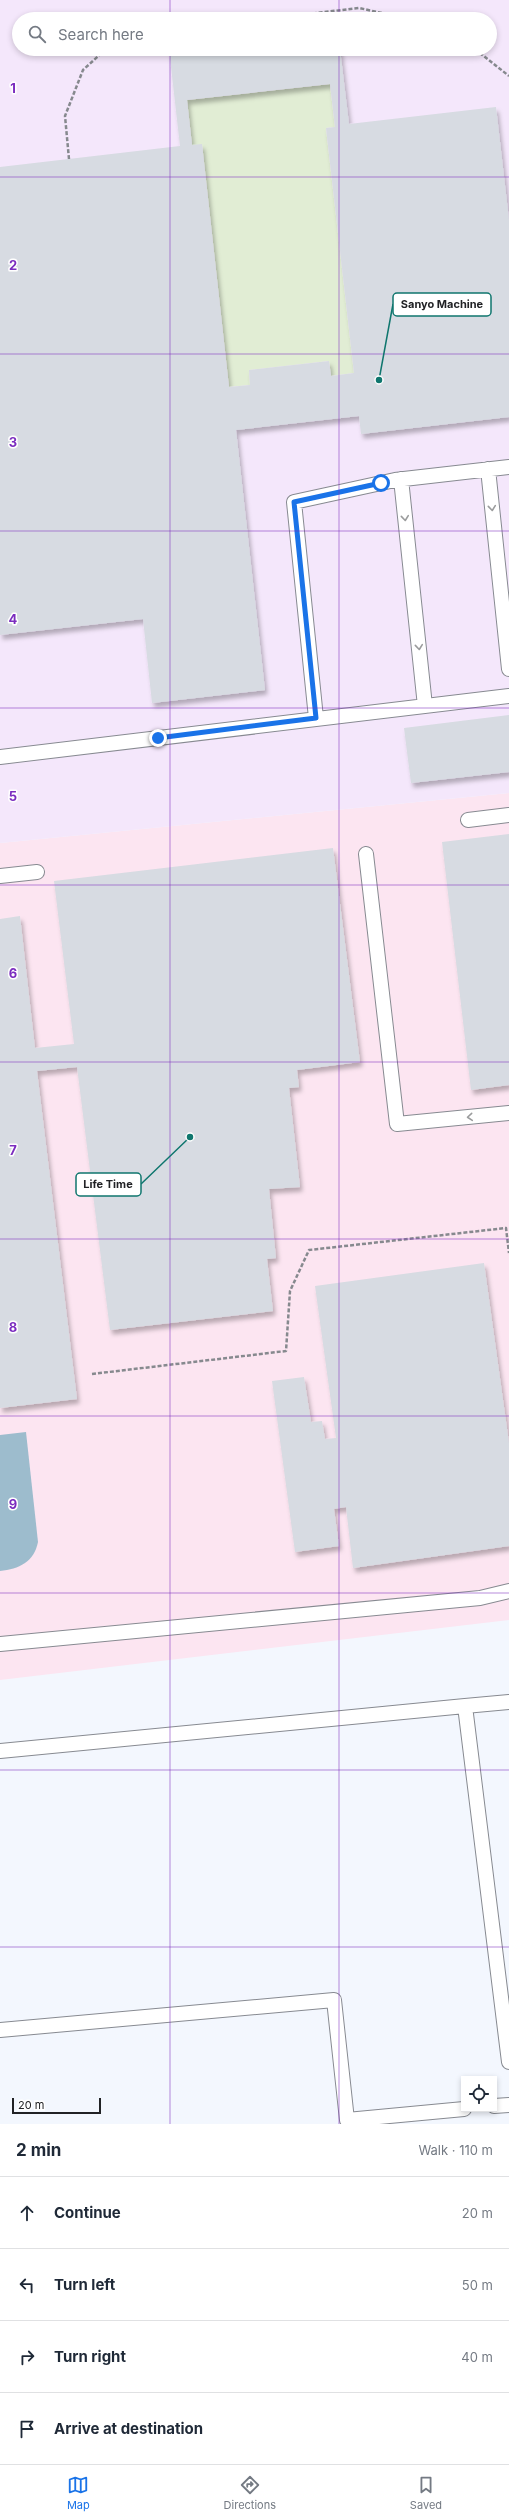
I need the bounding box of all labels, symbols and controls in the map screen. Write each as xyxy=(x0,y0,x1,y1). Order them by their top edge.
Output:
search box xyxy=(12,12,497,56)
icon: search xyxy=(26,23,48,45)
text: Search here xyxy=(58,25,144,44)
text: 1 xyxy=(10,80,16,96)
text: 2 xyxy=(9,257,17,273)
callout: Sanyo Machine xyxy=(393,293,491,316)
text: Sanyo Machine xyxy=(401,297,484,311)
text: 3 xyxy=(9,434,17,450)
route start xyxy=(372,474,390,492)
one-way arrow xyxy=(487,505,496,511)
one-way arrow xyxy=(400,515,409,521)
text: 4 xyxy=(9,611,18,627)
one-way arrow xyxy=(414,644,423,650)
route end xyxy=(149,729,167,747)
text: 5 xyxy=(9,788,17,804)
text: 6 xyxy=(9,965,17,981)
one-way arrow xyxy=(467,1112,473,1121)
text: 7 xyxy=(9,1142,17,1158)
callout: Life Time xyxy=(76,1173,141,1196)
text: Life Time xyxy=(83,1177,133,1191)
text: 8 xyxy=(9,1319,17,1335)
text: 9 xyxy=(9,1496,17,1512)
map controls xyxy=(461,2076,497,2112)
button: locate xyxy=(461,2076,497,2112)
scale bar xyxy=(12,2096,101,2115)
text: 20 m xyxy=(18,2098,44,2112)
text: 2 min xyxy=(16,2140,61,2160)
text: Walk · 110 m xyxy=(418,2142,493,2158)
icon: ahead xyxy=(16,2202,38,2224)
text: Continue xyxy=(54,2203,121,2222)
text: 20 m xyxy=(462,2205,493,2221)
icon: left xyxy=(16,2274,38,2296)
text: Turn left xyxy=(54,2275,115,2294)
text: 50 m xyxy=(462,2277,493,2293)
icon: right xyxy=(16,2346,38,2368)
text: Turn right xyxy=(54,2347,126,2366)
text: 40 m xyxy=(461,2349,493,2365)
icon: arrive xyxy=(16,2418,38,2440)
text: Arrive at destination xyxy=(54,2419,203,2438)
tab: Map xyxy=(67,2474,90,2512)
tab: Directions xyxy=(224,2474,276,2512)
tab: Saved xyxy=(410,2474,442,2512)

